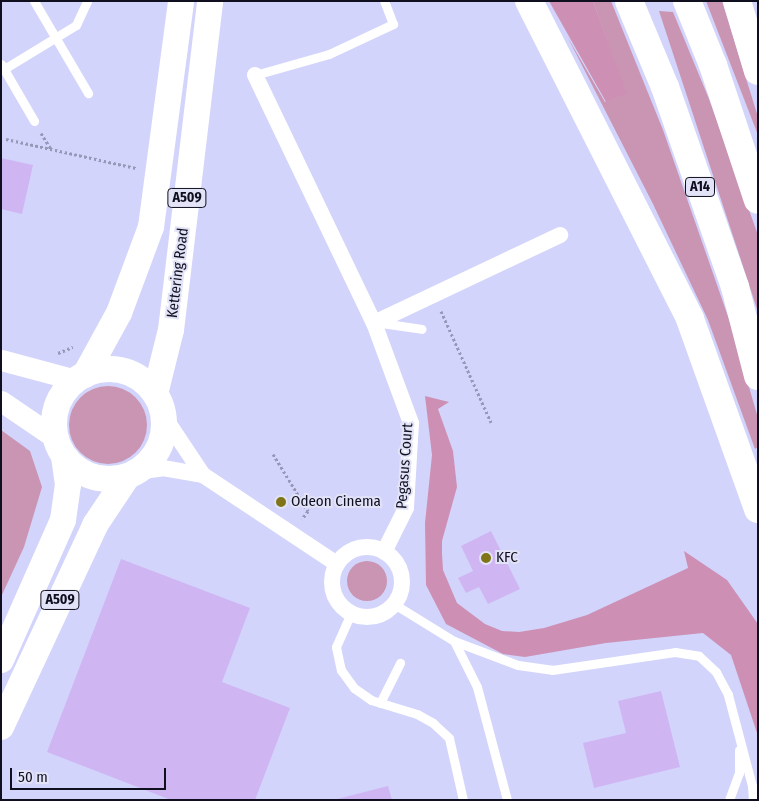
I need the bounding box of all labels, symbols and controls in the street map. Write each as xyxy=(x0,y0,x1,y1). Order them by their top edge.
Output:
road number: A14 xyxy=(684,176,716,198)
road number: A509 xyxy=(167,187,207,210)
street label: Kettering Road xyxy=(164,227,192,319)
street label: Pegasus Court xyxy=(393,422,417,510)
place label: Odeon Cinema xyxy=(291,493,381,511)
marker: Odeon Cinema xyxy=(275,496,287,508)
place label: KFC xyxy=(496,549,518,567)
marker: KFC xyxy=(480,552,492,564)
road number: A509 xyxy=(40,588,80,612)
scale bar xyxy=(12,758,169,790)
text: 50 m xyxy=(18,768,48,786)

